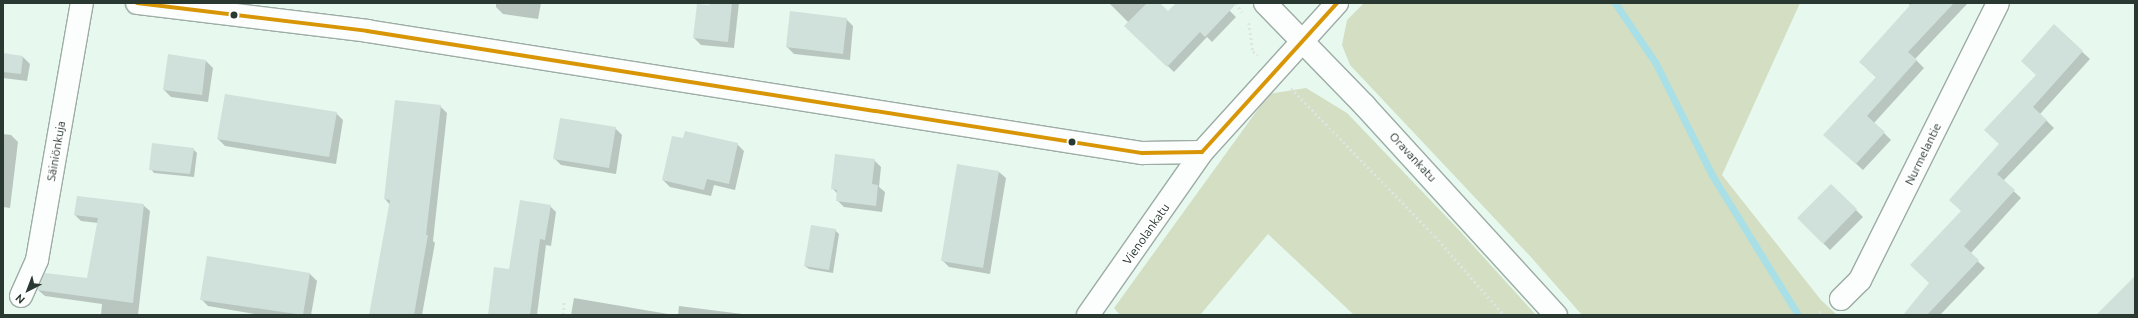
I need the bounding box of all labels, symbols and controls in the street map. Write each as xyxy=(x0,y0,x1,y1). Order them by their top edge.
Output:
unlabelled marker xyxy=(229,10,239,20)
street label: Säiniönkuja xyxy=(44,120,68,182)
street label: Nurmelantie xyxy=(1902,121,1944,187)
street label: Oravankatu xyxy=(1386,129,1440,185)
unlabelled marker xyxy=(1067,137,1077,147)
street label: Vienolankatu xyxy=(1120,201,1172,267)
north arrow xyxy=(8,270,48,310)
text: N xyxy=(13,292,27,306)

